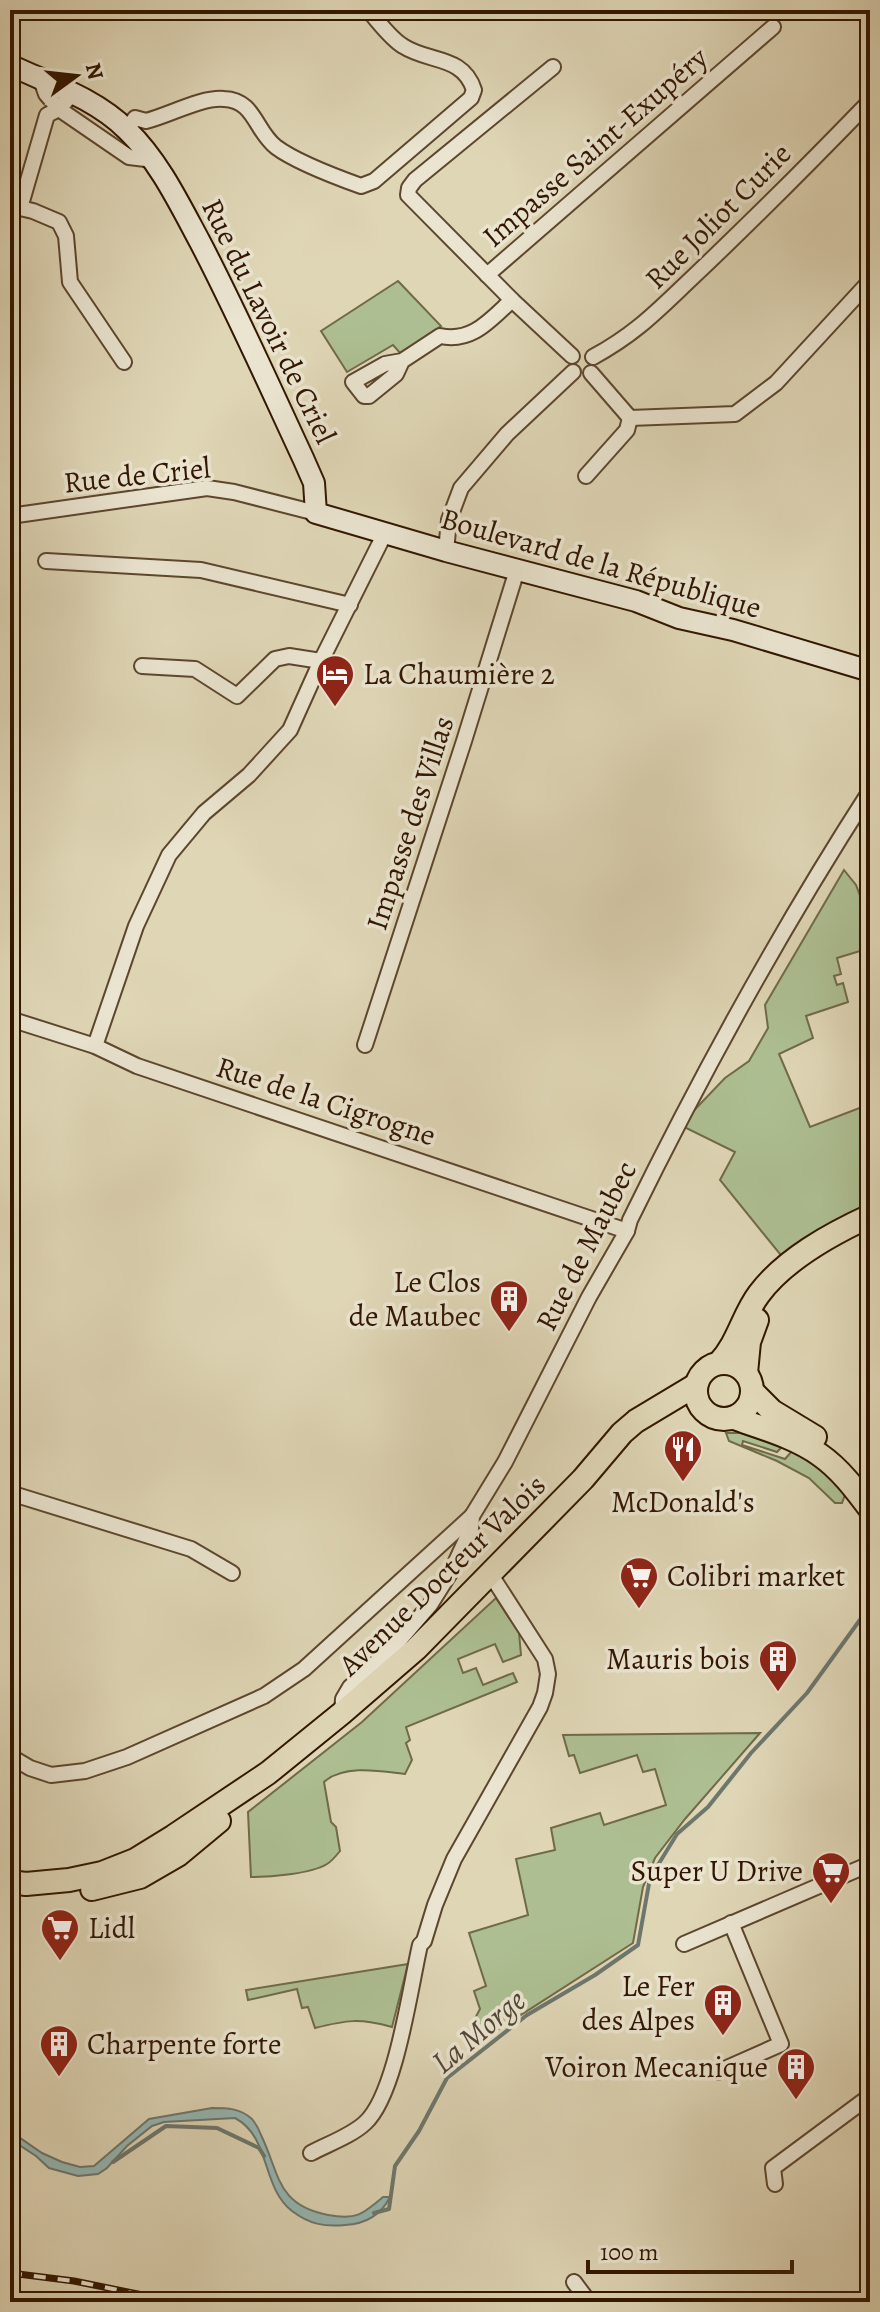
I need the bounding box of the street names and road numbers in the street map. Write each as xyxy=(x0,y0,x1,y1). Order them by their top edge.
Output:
street label: Impasse Saint-Exupéry xyxy=(474,38,717,256)
street label: Rue Joliot Curie xyxy=(636,134,800,298)
street label: Rue du Lavoir de Criel xyxy=(192,192,346,450)
street label: Rue de Criel xyxy=(62,447,212,503)
street label: Boulevard de la République xyxy=(436,498,766,628)
street label: Impasse des Villas xyxy=(357,711,463,935)
street label: Rue de la Cigrogne xyxy=(211,1047,441,1155)
street label: Rue de Maubec xyxy=(526,1154,646,1338)
street label: Avenue Docteur Valois xyxy=(329,1466,554,1685)

